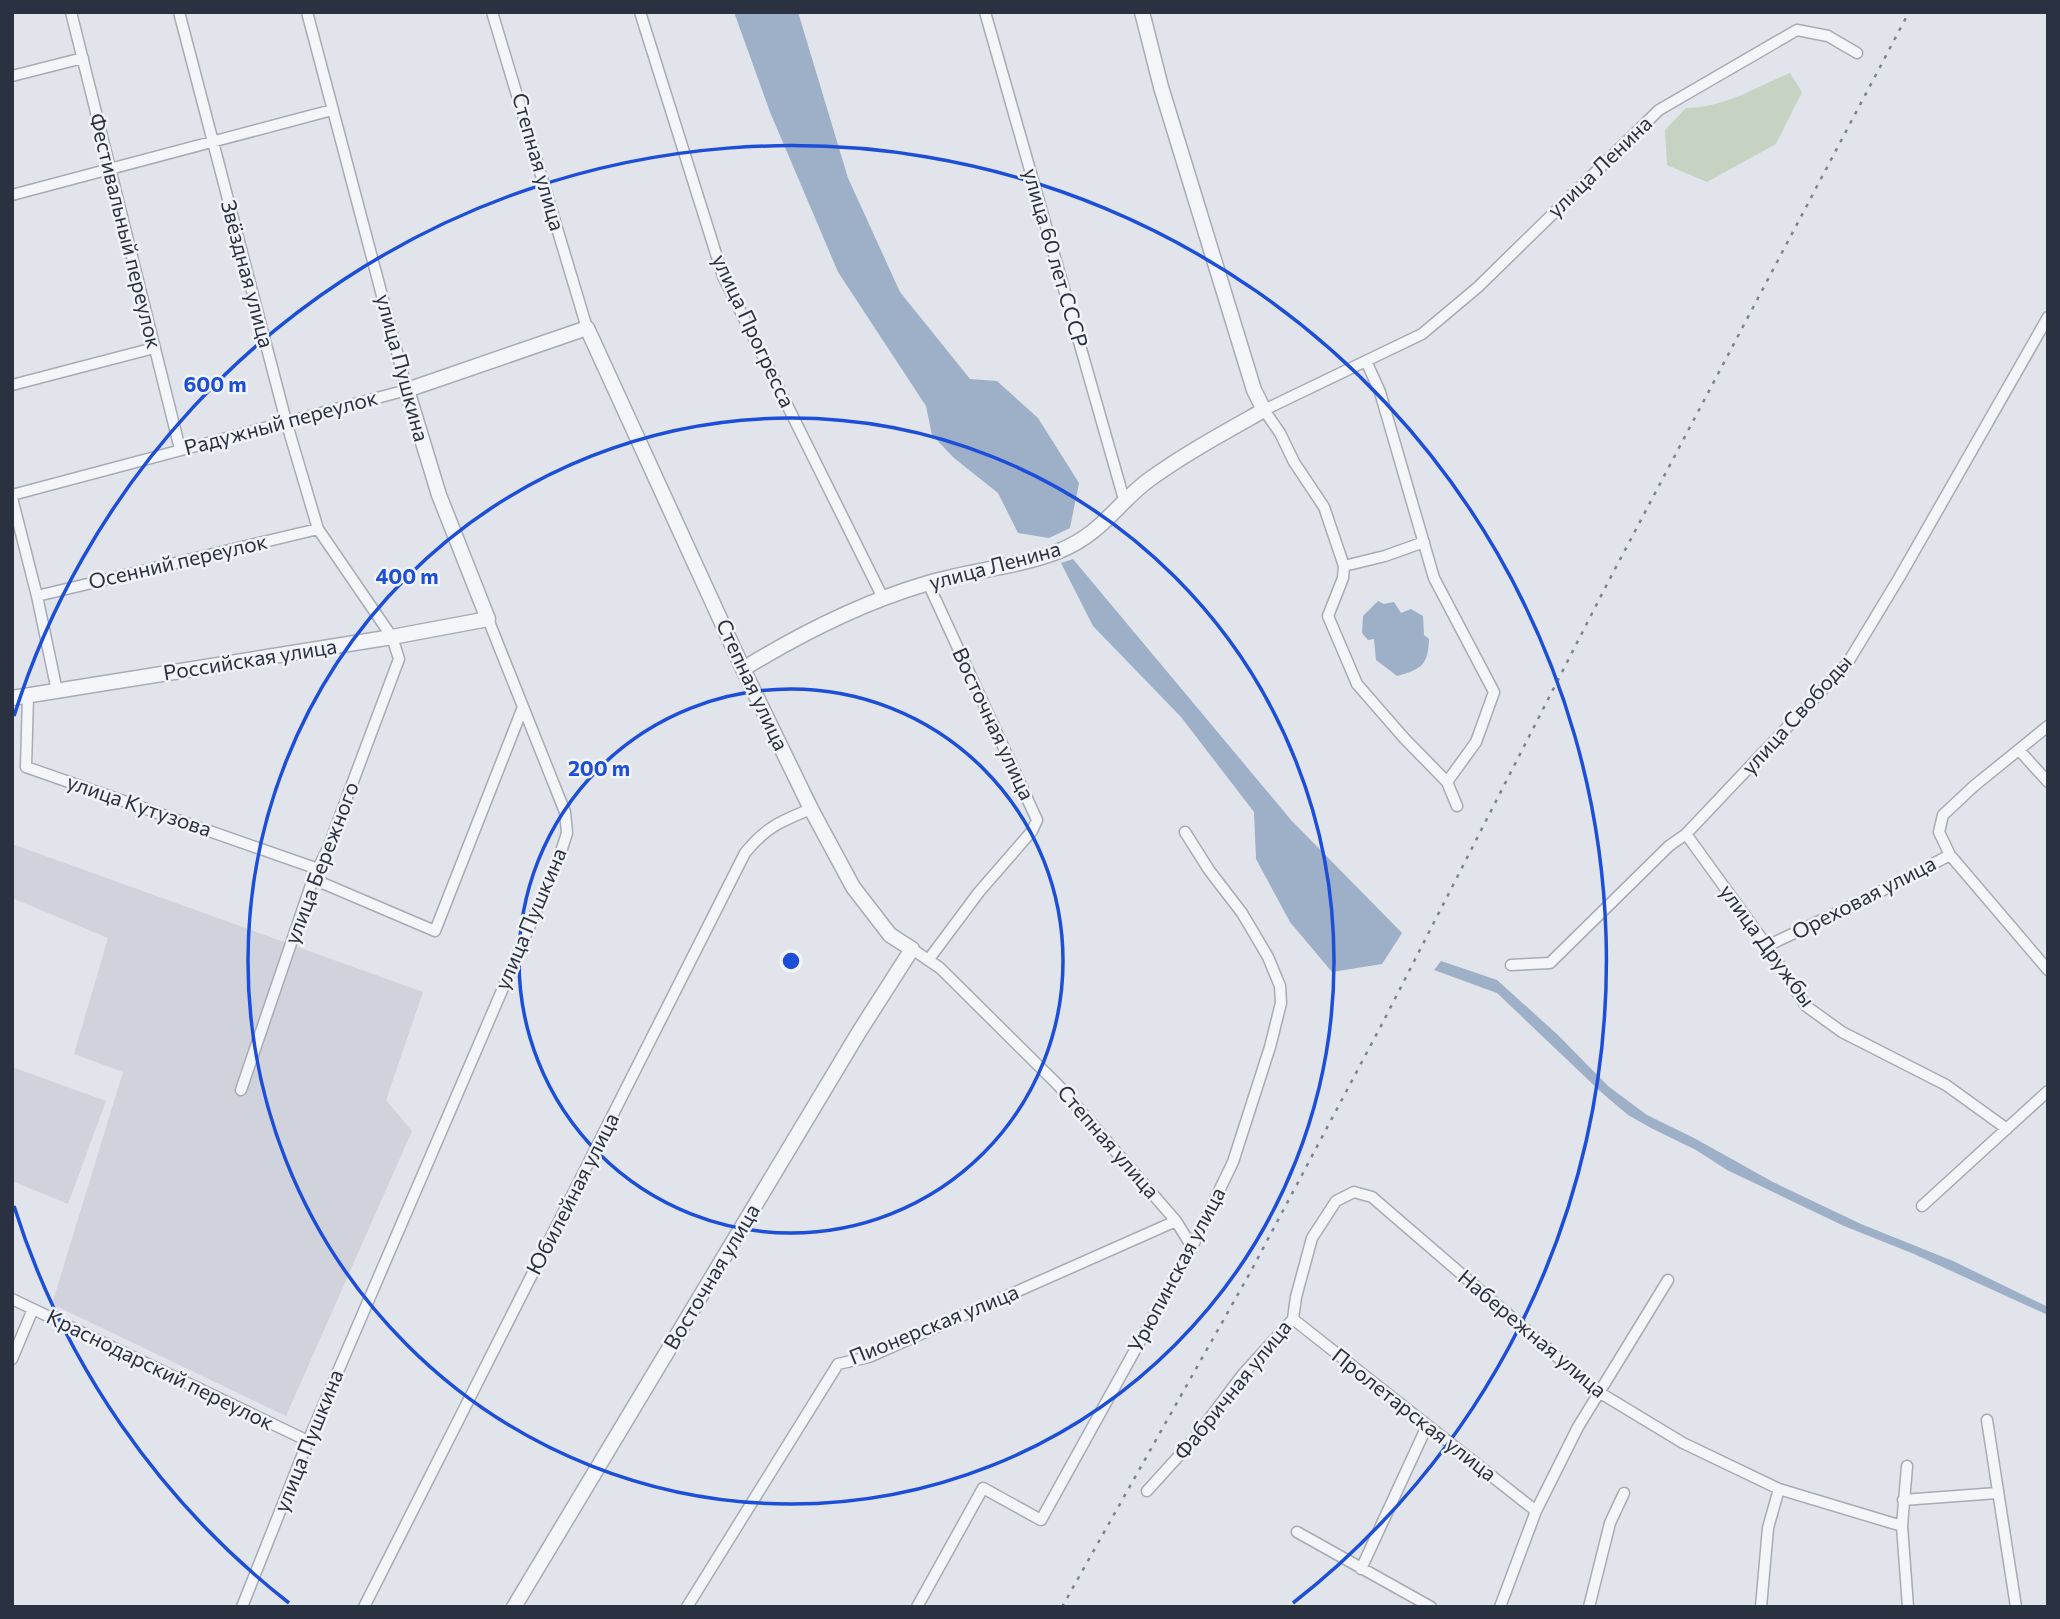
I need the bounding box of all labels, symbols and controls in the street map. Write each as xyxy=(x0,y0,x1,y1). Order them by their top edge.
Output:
street label: Степная улица xyxy=(508,90,571,233)
street label: Фестивальный переулок xyxy=(85,110,168,351)
street label: улица Ленина xyxy=(1542,110,1656,222)
street label: улица 60 лет СССР xyxy=(1019,165,1094,350)
street label: Звёздная улица xyxy=(217,197,280,350)
street label: улица Прогресса xyxy=(708,250,801,411)
street label: улица Пушкина xyxy=(372,291,435,444)
text: 600 m xyxy=(183,371,247,396)
street label: Радужный переулок xyxy=(181,384,380,459)
street label: Осенний переулок xyxy=(86,528,270,593)
street label: улица Ленина xyxy=(926,535,1063,594)
text: 400 m xyxy=(375,563,439,588)
street label: Степная улица xyxy=(712,615,795,754)
street label: Российская улица xyxy=(161,632,338,685)
street label: Восточная улица xyxy=(948,643,1041,804)
street label: улица Свободы xyxy=(1736,649,1856,779)
text: 200 m xyxy=(568,755,630,780)
street label: улица Кутузова xyxy=(64,768,215,841)
street label: улица Бережного xyxy=(278,778,363,947)
street label: улица Пушкина xyxy=(488,844,571,993)
street label: Ореховая улица xyxy=(1787,850,1940,944)
street label: улица Дружбы xyxy=(1715,879,1821,1011)
centre of rings xyxy=(779,949,803,973)
street label: Степная улица xyxy=(1053,1079,1165,1203)
street label: Юбилейная улица xyxy=(520,1108,623,1278)
street label: Урюпинская улица xyxy=(1122,1182,1230,1356)
street label: Восточная улица xyxy=(657,1199,764,1354)
street label: Набережная улица xyxy=(1454,1264,1612,1402)
street label: Пионерская улица xyxy=(845,1278,1022,1369)
street label: Краснодарский переулок xyxy=(43,1303,278,1435)
street label: Фабричная улица xyxy=(1168,1314,1296,1464)
street label: Пролетарская улица xyxy=(1328,1342,1502,1486)
street label: улица Пушкина xyxy=(268,1365,348,1515)

